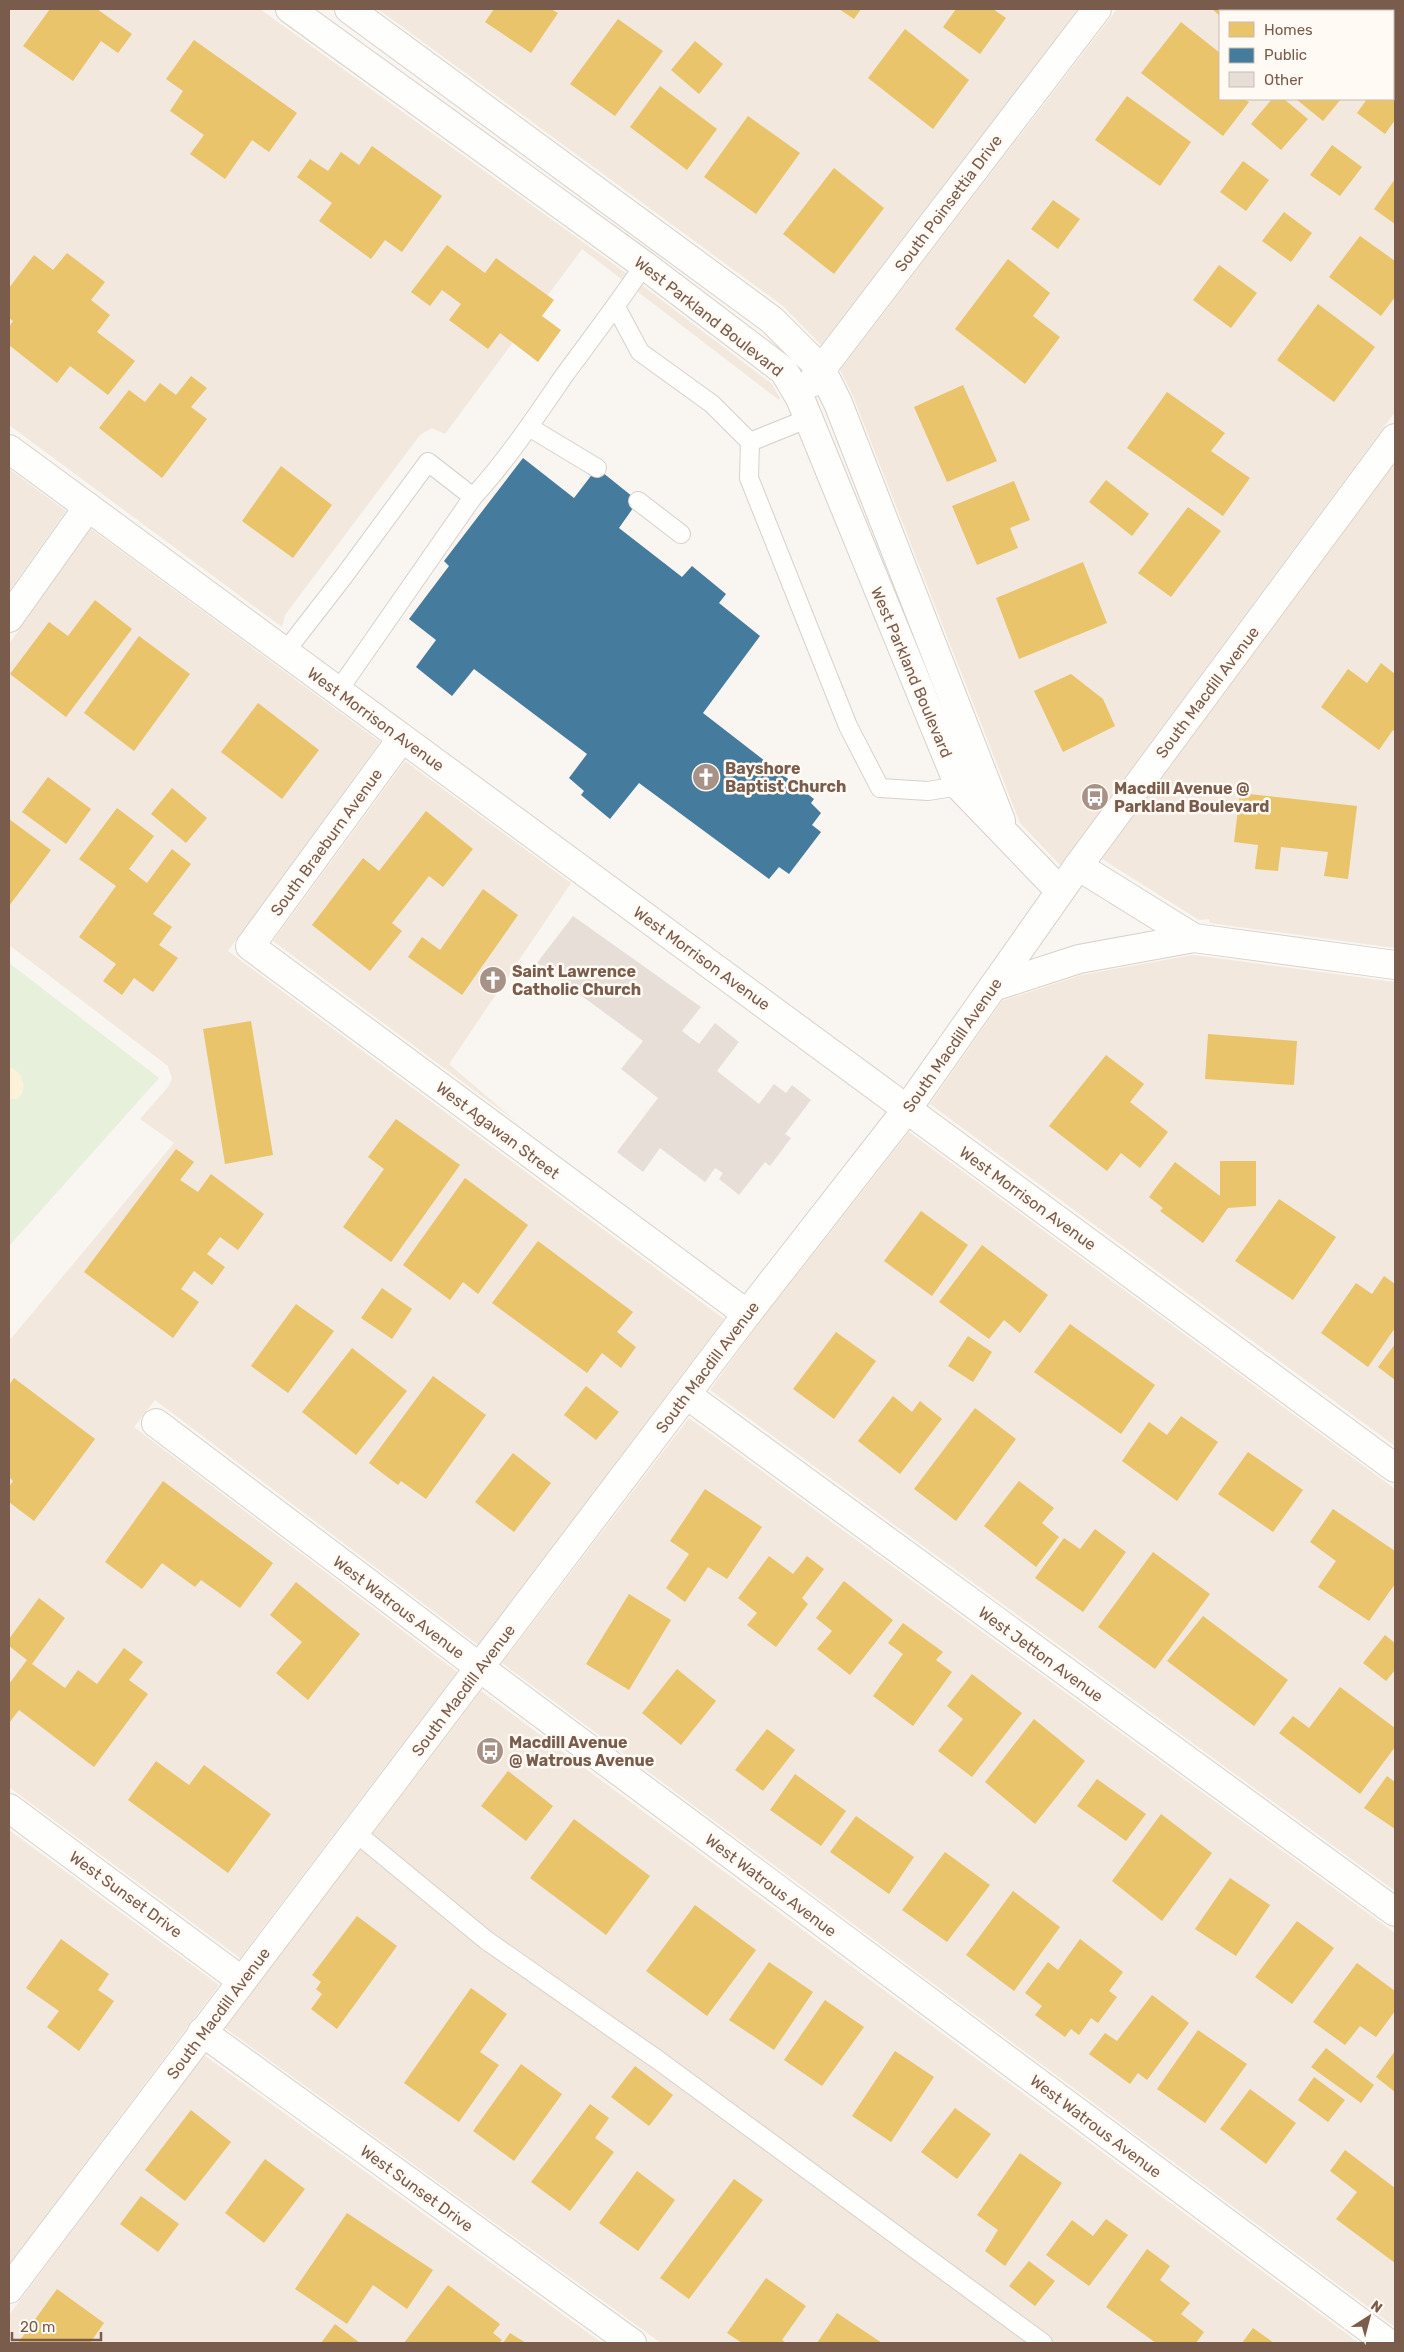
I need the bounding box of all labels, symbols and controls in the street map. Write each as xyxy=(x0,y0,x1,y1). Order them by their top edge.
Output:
legend xyxy=(1219,10,1394,100)
text: Homes xyxy=(1264,21,1313,39)
text: Public xyxy=(1264,46,1307,64)
text: Other xyxy=(1264,71,1304,89)
street label: South Poinsettia Drive xyxy=(891,131,1006,275)
street label: West Parkland Boulevard xyxy=(630,252,787,380)
street label: West Parkland Boulevard xyxy=(867,584,956,760)
street label: South Macdill Avenue xyxy=(1152,623,1263,762)
street label: West Morrison Avenue xyxy=(304,663,448,775)
place label: Bayshore Baptist Church xyxy=(725,759,846,796)
church icon: Bayshore Baptist Church xyxy=(691,762,721,792)
street label: South Braeburn Avenue xyxy=(267,765,386,920)
place label: Macdill Avenue @ Parkland Boulevard xyxy=(1114,779,1269,816)
bus stop icon: Macdill Avenue @ Parkland Boulevard xyxy=(1080,782,1110,812)
street label: West Morrison Avenue xyxy=(630,902,774,1014)
place label: Saint Lawrence Catholic Church xyxy=(512,962,641,999)
church icon: Saint Lawrence Catholic Church xyxy=(478,965,508,995)
street label: South Macdill Avenue xyxy=(899,974,1006,1116)
street label: West Agawan Street xyxy=(432,1078,563,1183)
street label: West Morrison Avenue xyxy=(956,1142,1100,1254)
street label: South Macdill Avenue xyxy=(652,1298,763,1437)
street label: West Watrous Avenue xyxy=(329,1552,468,1663)
street label: West Jetton Avenue xyxy=(975,1603,1107,1706)
street label: South Macdill Avenue xyxy=(408,1621,519,1760)
place label: Macdill Avenue @ Watrous Avenue xyxy=(509,1733,654,1770)
bus stop icon: Macdill Avenue @ Watrous Avenue xyxy=(475,1736,505,1766)
street label: West Watrous Avenue xyxy=(701,1830,840,1941)
street label: West Sunset Drive xyxy=(66,1847,186,1942)
street label: South Macdill Avenue xyxy=(163,1944,274,2083)
street label: West Watrous Avenue xyxy=(1026,2071,1165,2182)
street label: West Sunset Drive xyxy=(357,2141,477,2236)
north arrow xyxy=(1344,2292,1394,2342)
text: N xyxy=(1367,2297,1385,2317)
scale bar xyxy=(12,2310,101,2342)
text: 20 m xyxy=(20,2318,55,2336)

